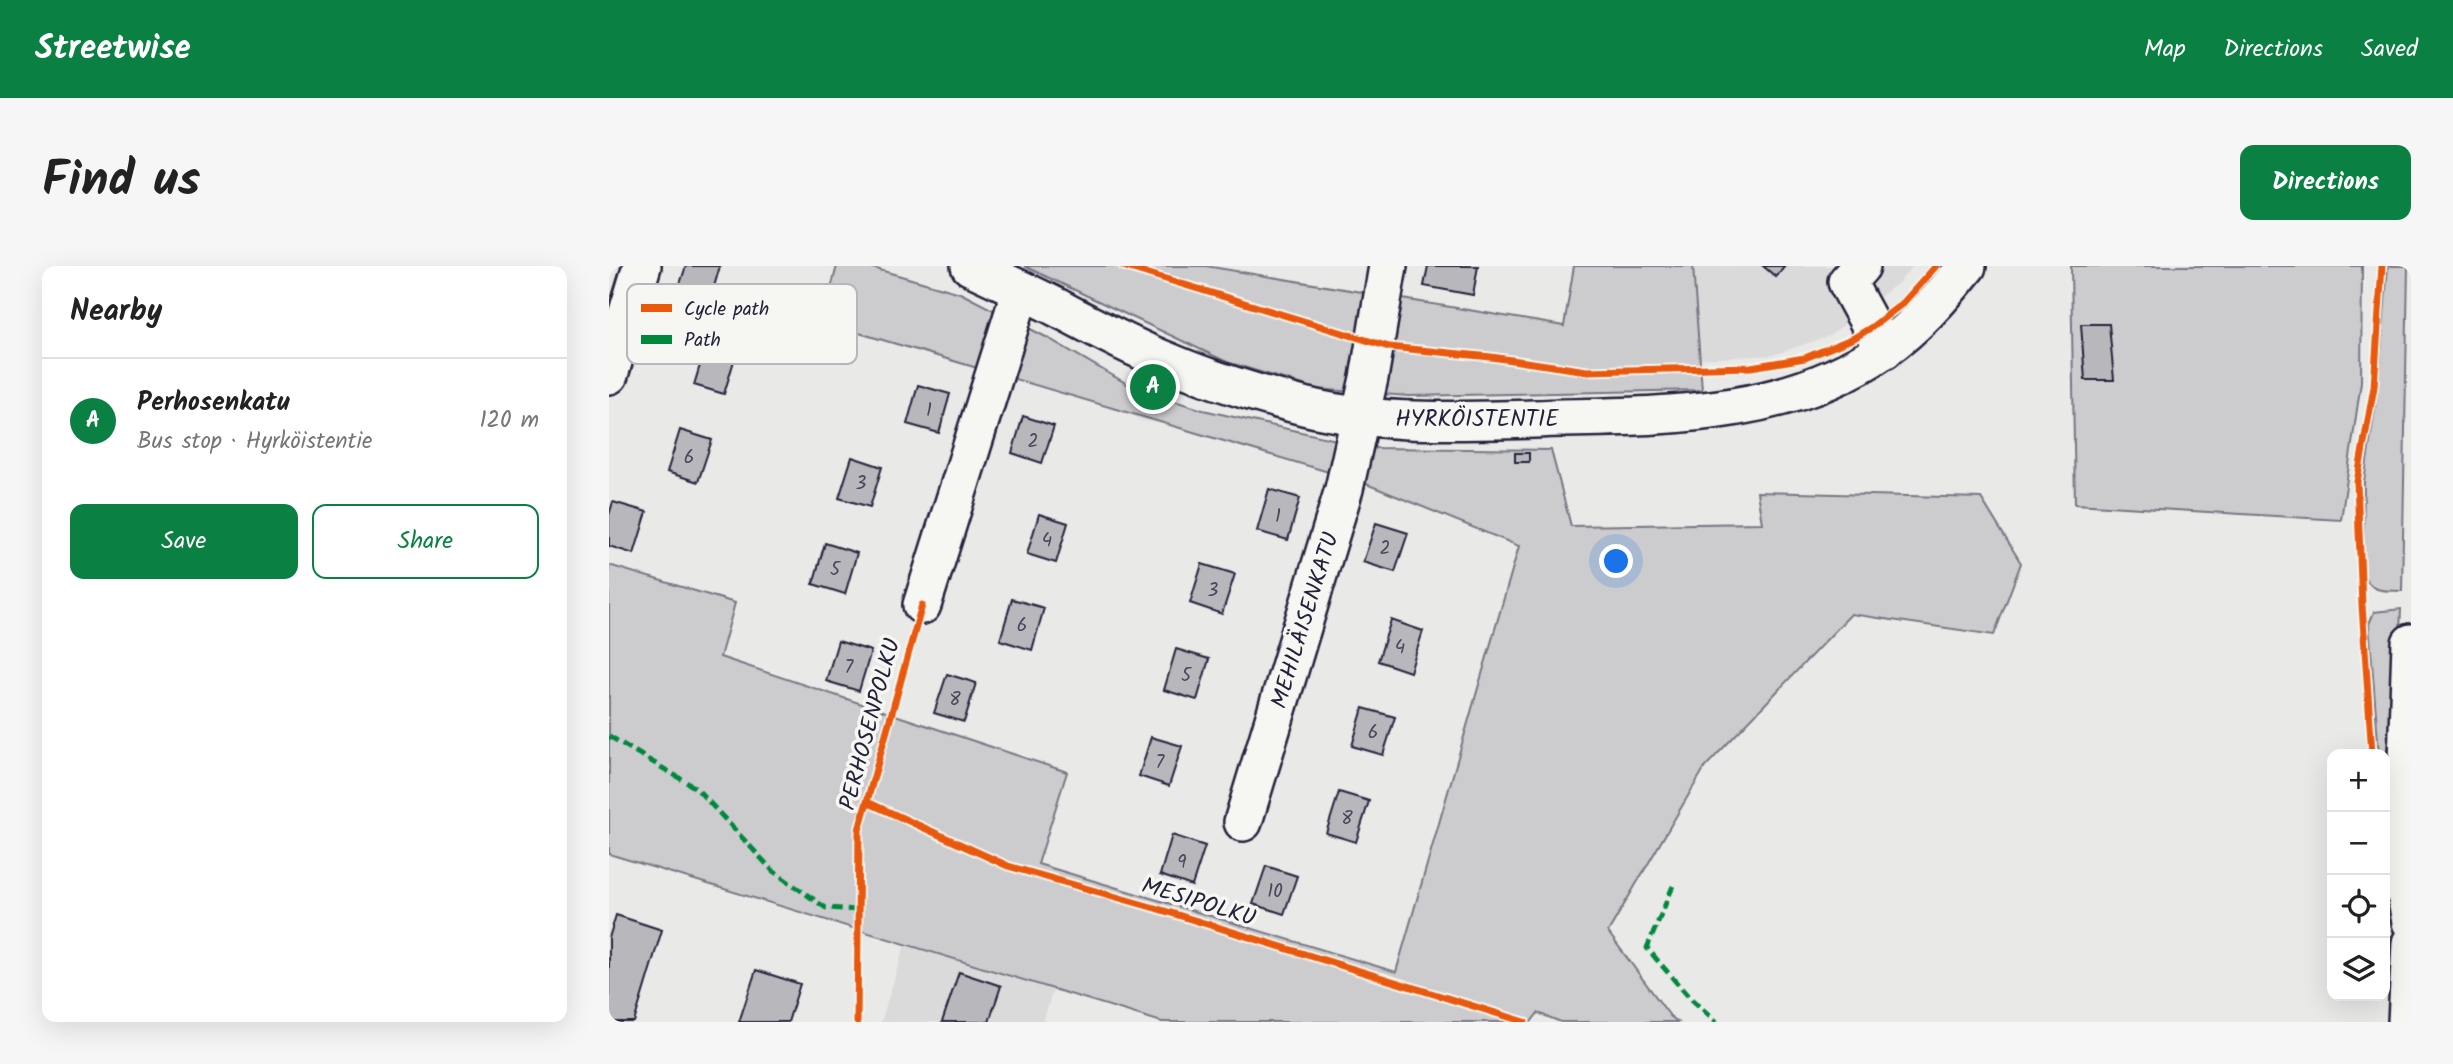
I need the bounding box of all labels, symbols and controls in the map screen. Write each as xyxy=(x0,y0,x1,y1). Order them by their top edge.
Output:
text: Streetwise xyxy=(35,23,191,76)
text: Map xyxy=(2144,30,2186,69)
text: Directions xyxy=(2224,30,2323,69)
text: Saved xyxy=(2361,30,2418,69)
text: Find us xyxy=(42,143,200,221)
button: Directions xyxy=(2240,145,2411,220)
legend xyxy=(627,284,857,364)
text: Nearby xyxy=(70,288,162,336)
text: Cycle path xyxy=(684,295,769,325)
text: Path xyxy=(684,326,721,356)
pin: A xyxy=(1130,361,1176,413)
text: Perhosenkatu xyxy=(137,382,290,424)
house number: 1 xyxy=(926,396,932,426)
street label: HYRKÖISTENTIE xyxy=(1395,402,1559,438)
text: A xyxy=(86,403,100,439)
text: 120 m xyxy=(479,403,539,439)
text: Bus stop · Hyrköistentie xyxy=(137,424,372,460)
house number: 2 xyxy=(1027,427,1039,457)
house number: 6 xyxy=(684,443,694,473)
house number: 3 xyxy=(856,469,867,499)
house number: 1 xyxy=(1275,502,1281,532)
button: Save xyxy=(70,504,298,579)
button: Share xyxy=(312,504,539,579)
house number: 4 xyxy=(1042,526,1052,556)
street label: MEHILÄISENKATU xyxy=(1262,528,1350,713)
house number: 2 xyxy=(1379,534,1391,564)
your location xyxy=(1599,544,1633,578)
house number: 5 xyxy=(830,555,842,585)
house number: 3 xyxy=(1208,576,1219,606)
house number: 6 xyxy=(1017,611,1027,641)
house number: 4 xyxy=(1395,633,1405,663)
street label: PERHOSENPOLKU xyxy=(831,634,911,814)
house number: 7 xyxy=(845,653,855,683)
house number: 5 xyxy=(1181,661,1193,691)
house number: 8 xyxy=(949,685,961,715)
house number: 6 xyxy=(1368,718,1378,748)
house number: 7 xyxy=(1156,748,1166,778)
map controls xyxy=(2327,749,2390,1001)
button: + xyxy=(2327,749,2390,812)
house number: 8 xyxy=(1341,804,1353,834)
button: − xyxy=(2327,812,2390,875)
house number: 9 xyxy=(1177,848,1187,878)
street label: MESIPOLKU xyxy=(1137,869,1260,937)
button: locate xyxy=(2327,875,2390,938)
house number: 10 xyxy=(1267,877,1283,907)
button: layers xyxy=(2327,938,2390,1001)

